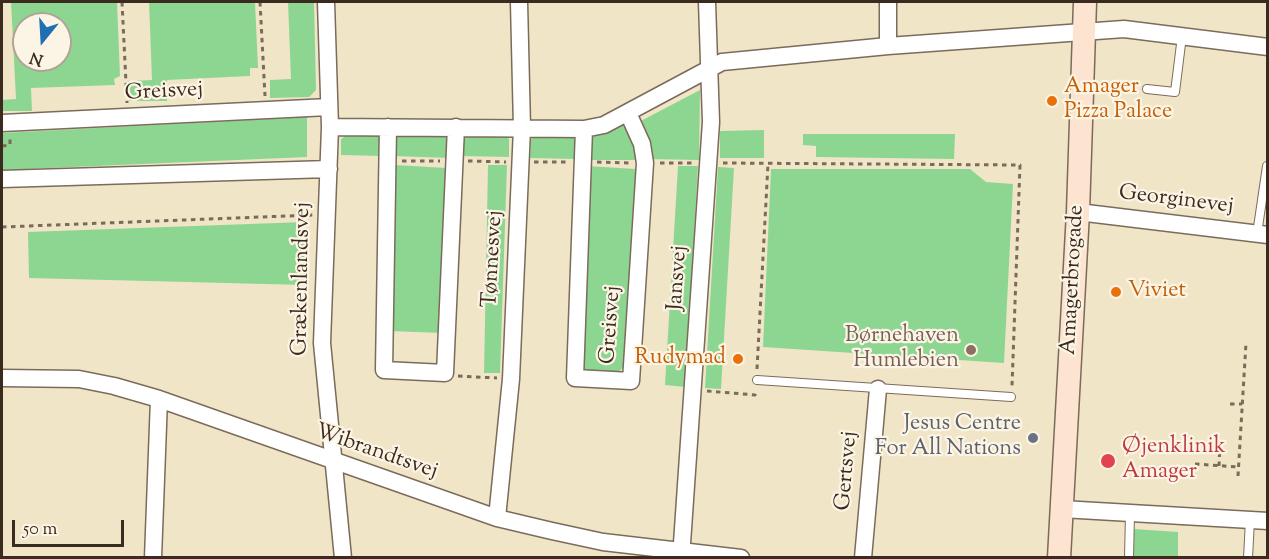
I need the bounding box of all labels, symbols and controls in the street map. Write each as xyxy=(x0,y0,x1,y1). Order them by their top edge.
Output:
north arrow xyxy=(12,12,72,72)
text: N xyxy=(27,45,47,71)
place label: Amager Pizza Palace xyxy=(1064,75,1172,126)
street label: Greisvej xyxy=(124,78,204,108)
marker: Amager Pizza Palace xyxy=(1045,94,1059,108)
street label: Georginevej xyxy=(1117,181,1235,221)
street label: Grækenlandsvej xyxy=(288,202,318,356)
street label: Amagerbrogade xyxy=(1057,204,1091,356)
street label: Tønnesvej xyxy=(478,210,510,308)
street label: Jansvej xyxy=(664,245,694,311)
place label: Viviet xyxy=(1128,279,1186,305)
street label: Greisvej xyxy=(596,285,628,365)
marker: Viviet xyxy=(1109,285,1123,299)
place label: Børnehaven Humlebien xyxy=(845,324,959,376)
marker: Børnehaven Humlebien xyxy=(964,343,978,357)
place label: Rudymad xyxy=(635,346,726,372)
marker: Rudymad xyxy=(731,352,745,366)
place label: Jesus Centre For All Nations xyxy=(875,412,1021,464)
street label: Wibrandtsvej xyxy=(311,420,441,486)
street label: Gertsvej xyxy=(831,430,865,512)
marker: Jesus Centre For All Nations xyxy=(1026,431,1040,445)
place label: Øjenklinik Amager xyxy=(1122,435,1226,487)
marker: Øjenklinik Amager xyxy=(1099,452,1117,470)
scale bar xyxy=(15,508,128,546)
text: 50 m xyxy=(23,517,57,543)

